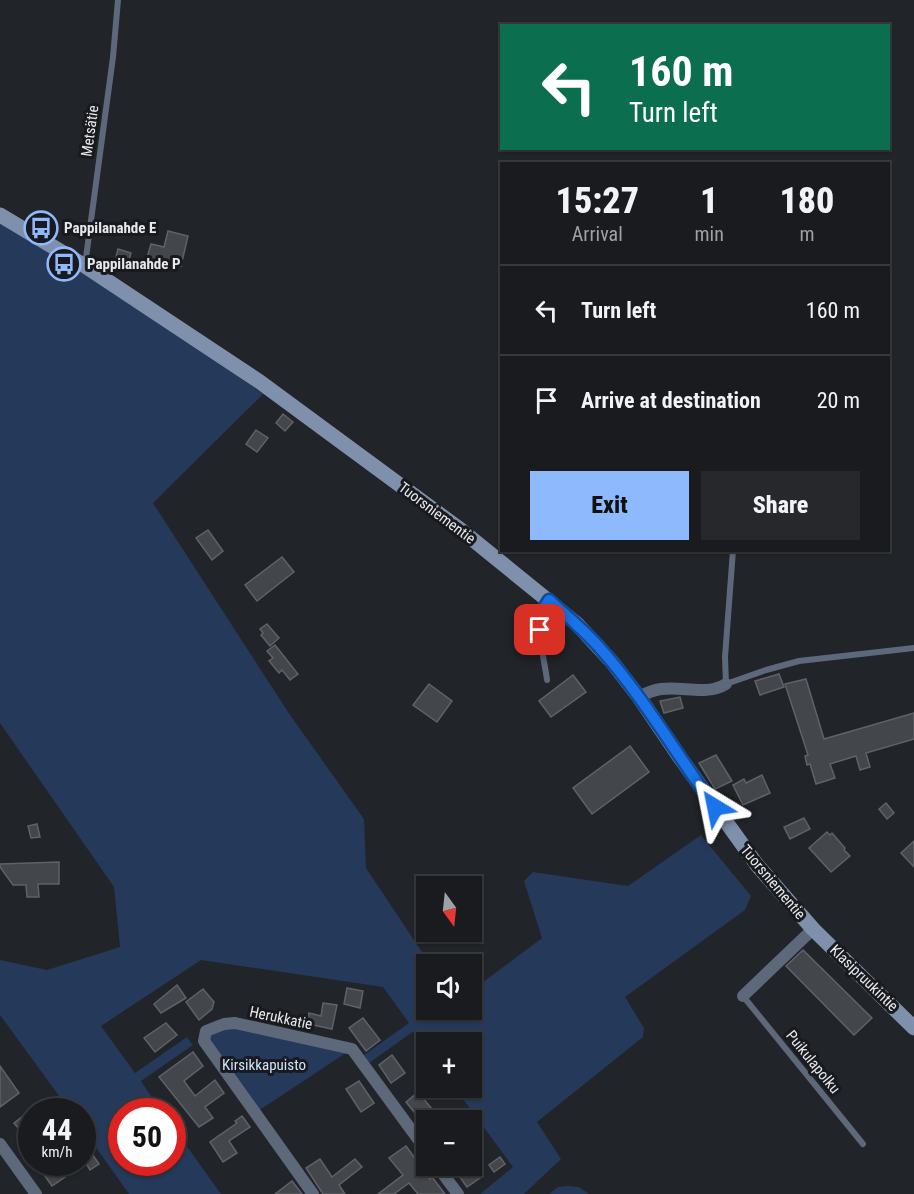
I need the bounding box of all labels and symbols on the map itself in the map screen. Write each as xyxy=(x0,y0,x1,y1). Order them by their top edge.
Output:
street label: Metsätie xyxy=(77,104,103,158)
bus stop icon: Pappilanahde E xyxy=(23,210,59,246)
place label: Pappilanahde E xyxy=(64,219,156,237)
bus stop icon: Pappilanahde P xyxy=(46,246,82,282)
place label: Pappilanahde P xyxy=(87,255,180,273)
street label: Tuorsniementie xyxy=(395,478,479,548)
pin xyxy=(514,604,565,655)
position arrow xyxy=(683,775,747,839)
street label: Tuorsniementie xyxy=(737,841,809,923)
north arrow xyxy=(416,876,482,942)
street label: Klasipruukintie xyxy=(826,941,902,1015)
street label: Herukkatie xyxy=(248,1003,314,1033)
street label: Puikulapolku xyxy=(782,1027,844,1097)
park label: Kirsikkapuisto xyxy=(222,1056,306,1074)
speed limit sign: 50 xyxy=(108,1098,186,1176)

